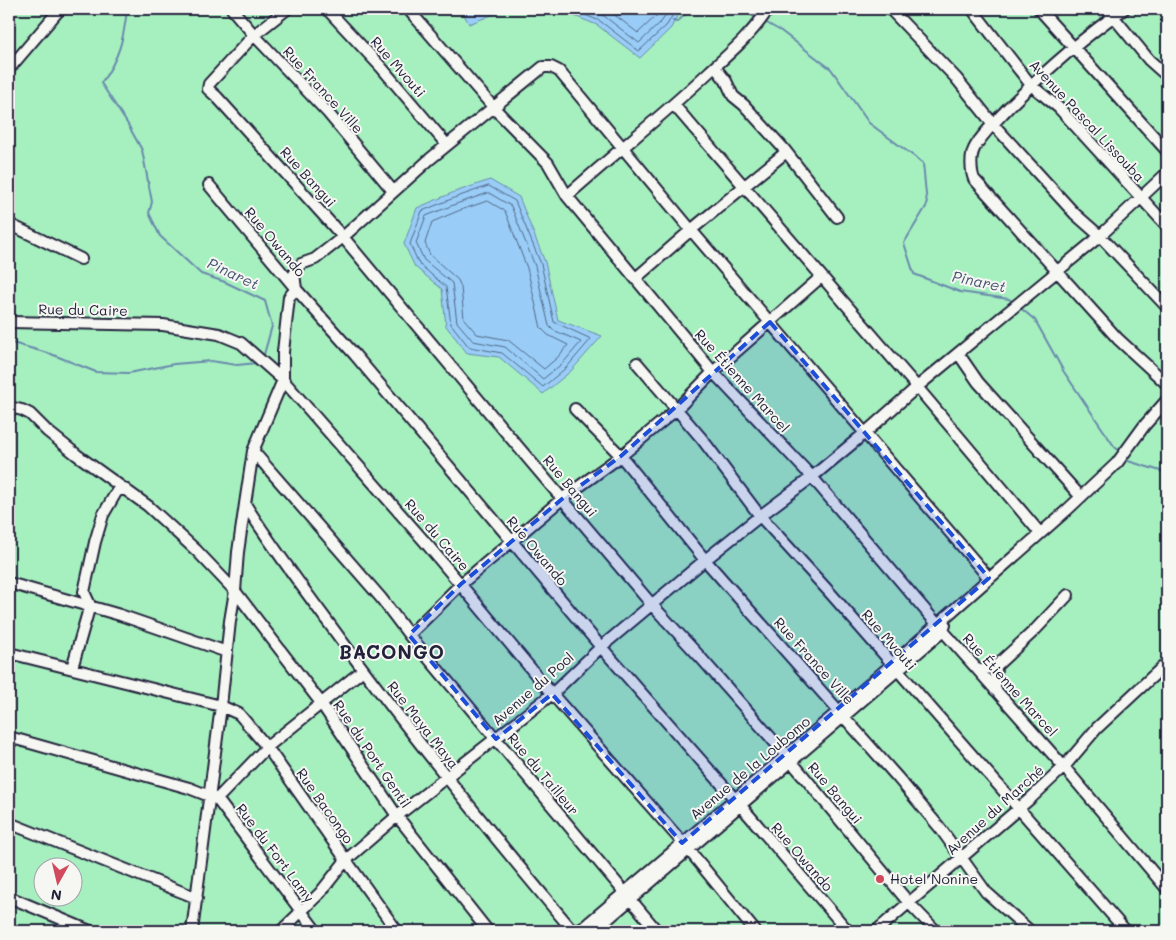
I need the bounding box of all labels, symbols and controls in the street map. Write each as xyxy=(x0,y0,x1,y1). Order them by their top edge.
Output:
street label: Rue Mvouti xyxy=(367,32,430,101)
street label: Rue France Ville xyxy=(279,42,368,137)
street label: Avenue Pascal Lissouba xyxy=(1026,55,1149,186)
street label: Rue Bangui xyxy=(276,142,341,211)
street label: Rue Owando xyxy=(241,203,310,280)
water label: Pinaret xyxy=(204,252,262,294)
water label: Pinaret xyxy=(950,266,1008,297)
street label: Rue du Caire xyxy=(38,299,128,320)
street label: Rue Étienne Marcel xyxy=(691,325,794,436)
street label: Rue Bangui xyxy=(539,451,602,521)
street label: Rue du Caire xyxy=(401,495,474,575)
street label: Rue Owando xyxy=(503,512,572,589)
street label: Rue Mvouti xyxy=(858,605,921,674)
street label: Rue France Ville xyxy=(770,613,859,708)
street label: Rue Étienne Marcel xyxy=(959,629,1062,740)
district label: BACONGO xyxy=(339,639,445,664)
street label: Avenue du Pool xyxy=(488,648,578,729)
street label: Rue Maya Maya xyxy=(383,677,464,772)
street label: Rue du Port Gentil xyxy=(329,696,416,811)
street label: Avenue de la Loubomo xyxy=(685,712,814,824)
street label: Rue du Tailleur xyxy=(503,729,583,819)
street label: Rue Bangui xyxy=(804,758,867,828)
street label: Avenue du Marché xyxy=(942,761,1048,859)
street label: Rue Bacongo xyxy=(292,764,358,847)
street label: Rue du Fort Lamy xyxy=(232,799,319,906)
street label: Rue Owando xyxy=(767,818,838,895)
north arrow xyxy=(32,858,82,908)
place label: Hotel Nonine xyxy=(890,869,978,888)
marker: Hotel Nonine xyxy=(874,873,886,885)
text: N xyxy=(50,885,63,906)

